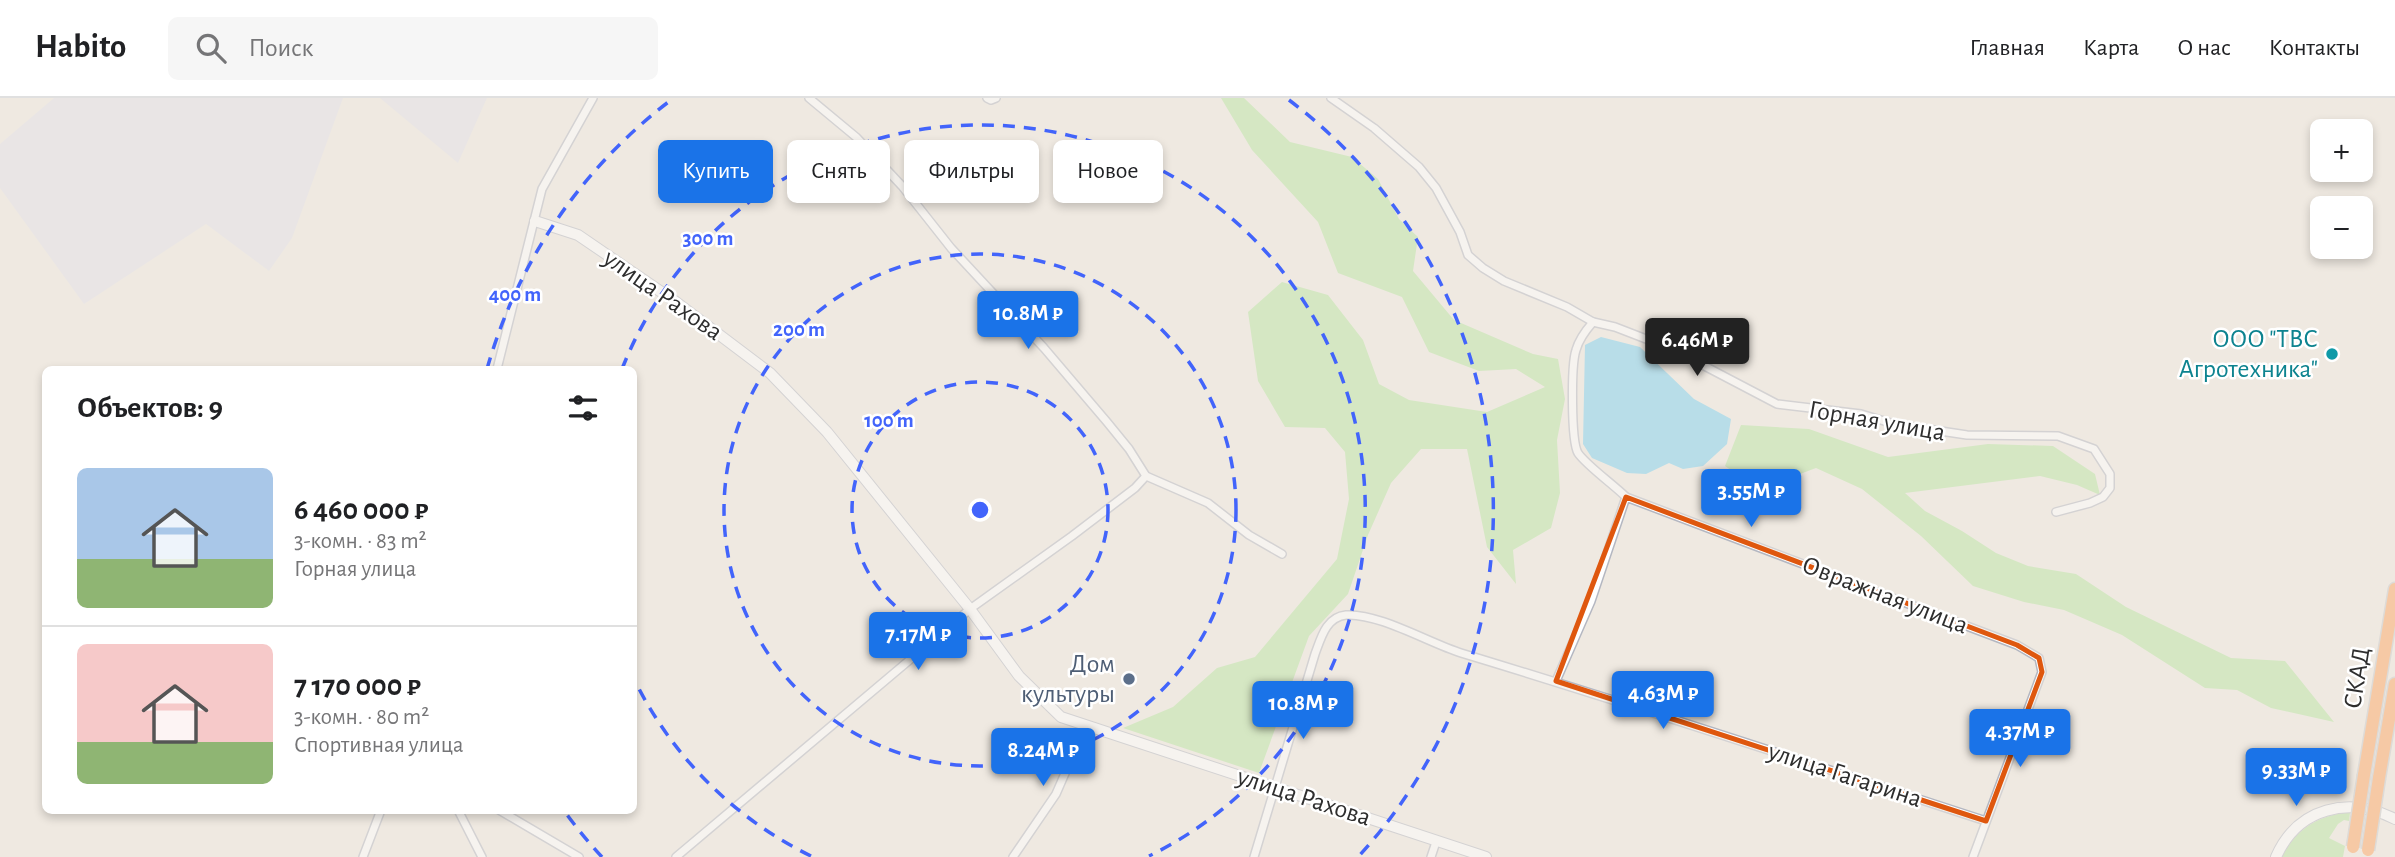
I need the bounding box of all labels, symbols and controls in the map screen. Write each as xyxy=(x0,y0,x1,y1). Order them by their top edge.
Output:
search box xyxy=(168,17,658,80)
icon: search xyxy=(192,29,230,67)
text: Habito xyxy=(35,31,126,64)
text: Поиск xyxy=(248,35,313,61)
text: Главная xyxy=(1970,36,2045,60)
text: Карта xyxy=(2083,36,2139,60)
text: О нас xyxy=(2177,36,2231,60)
text: Контакты xyxy=(2269,36,2360,60)
map controls xyxy=(2310,119,2373,259)
button: + xyxy=(2310,119,2373,182)
chip: Купить xyxy=(658,140,773,203)
chip: Снять xyxy=(787,140,890,203)
chip: Фильтры xyxy=(904,140,1039,203)
chip: Новое xyxy=(1053,140,1163,203)
button: − xyxy=(2310,196,2373,259)
text: 300 m xyxy=(682,228,734,249)
street label: улица Рахова xyxy=(598,244,727,345)
text: 400 m xyxy=(489,284,541,305)
pin: 10.8M ₽ xyxy=(963,292,1093,351)
text: 10.8M ₽ xyxy=(993,302,1063,325)
pin: 6.46M ₽ xyxy=(1632,318,1762,378)
text: 200 m xyxy=(773,319,825,340)
place label: ООО "ТВС Агротехника" xyxy=(2179,326,2318,382)
text: 6.46M ₽ xyxy=(1661,329,1733,352)
marker: ООО "ТВС Агротехника" xyxy=(2324,346,2340,362)
icon: filters xyxy=(564,389,602,427)
text: Объектов: 9 xyxy=(77,393,223,423)
street label: Горная улица xyxy=(1807,396,1947,446)
text: 100 m xyxy=(864,410,914,431)
pin: 3.55M ₽ xyxy=(1686,470,1816,529)
text: 3.55M ₽ xyxy=(1717,480,1785,503)
text: 6 460 000 ₽ xyxy=(294,495,428,525)
icon: home xyxy=(133,496,217,580)
centre of rings xyxy=(968,498,992,522)
text: 3-комн. · 83 m² xyxy=(294,530,427,553)
street label: Овражная улица xyxy=(1798,551,1972,639)
text: Горная улица xyxy=(294,558,416,581)
pin: 7.17M ₽ xyxy=(853,612,983,672)
text: 7.17M ₽ xyxy=(885,623,951,646)
street label: СКАД xyxy=(2339,645,2375,711)
place label: Дом культуры xyxy=(1021,651,1115,707)
text: 7 170 000 ₽ xyxy=(294,671,421,701)
marker: Дом культуры xyxy=(1121,671,1137,687)
icon: home xyxy=(133,672,217,756)
pin: 4.63M ₽ xyxy=(1598,672,1728,731)
pin: 10.8M ₽ xyxy=(1238,682,1368,741)
text: 4.63M ₽ xyxy=(1628,682,1698,705)
text: 10.8M ₽ xyxy=(1268,692,1338,715)
text: 3-комн. · 80 m² xyxy=(294,706,429,729)
pin: 4.37M ₽ xyxy=(1955,710,2085,769)
text: 4.37M ₽ xyxy=(1985,720,2055,743)
pin: 8.24M ₽ xyxy=(978,728,1108,788)
text: Спортивная улица xyxy=(294,734,464,757)
street label: улица Гагарина xyxy=(1764,738,1925,812)
text: 8.24M ₽ xyxy=(1007,739,1079,762)
pin: 9.33M ₽ xyxy=(2231,748,2361,808)
text: 9.33M ₽ xyxy=(2262,759,2330,782)
street label: улица Рахова xyxy=(1233,763,1374,831)

